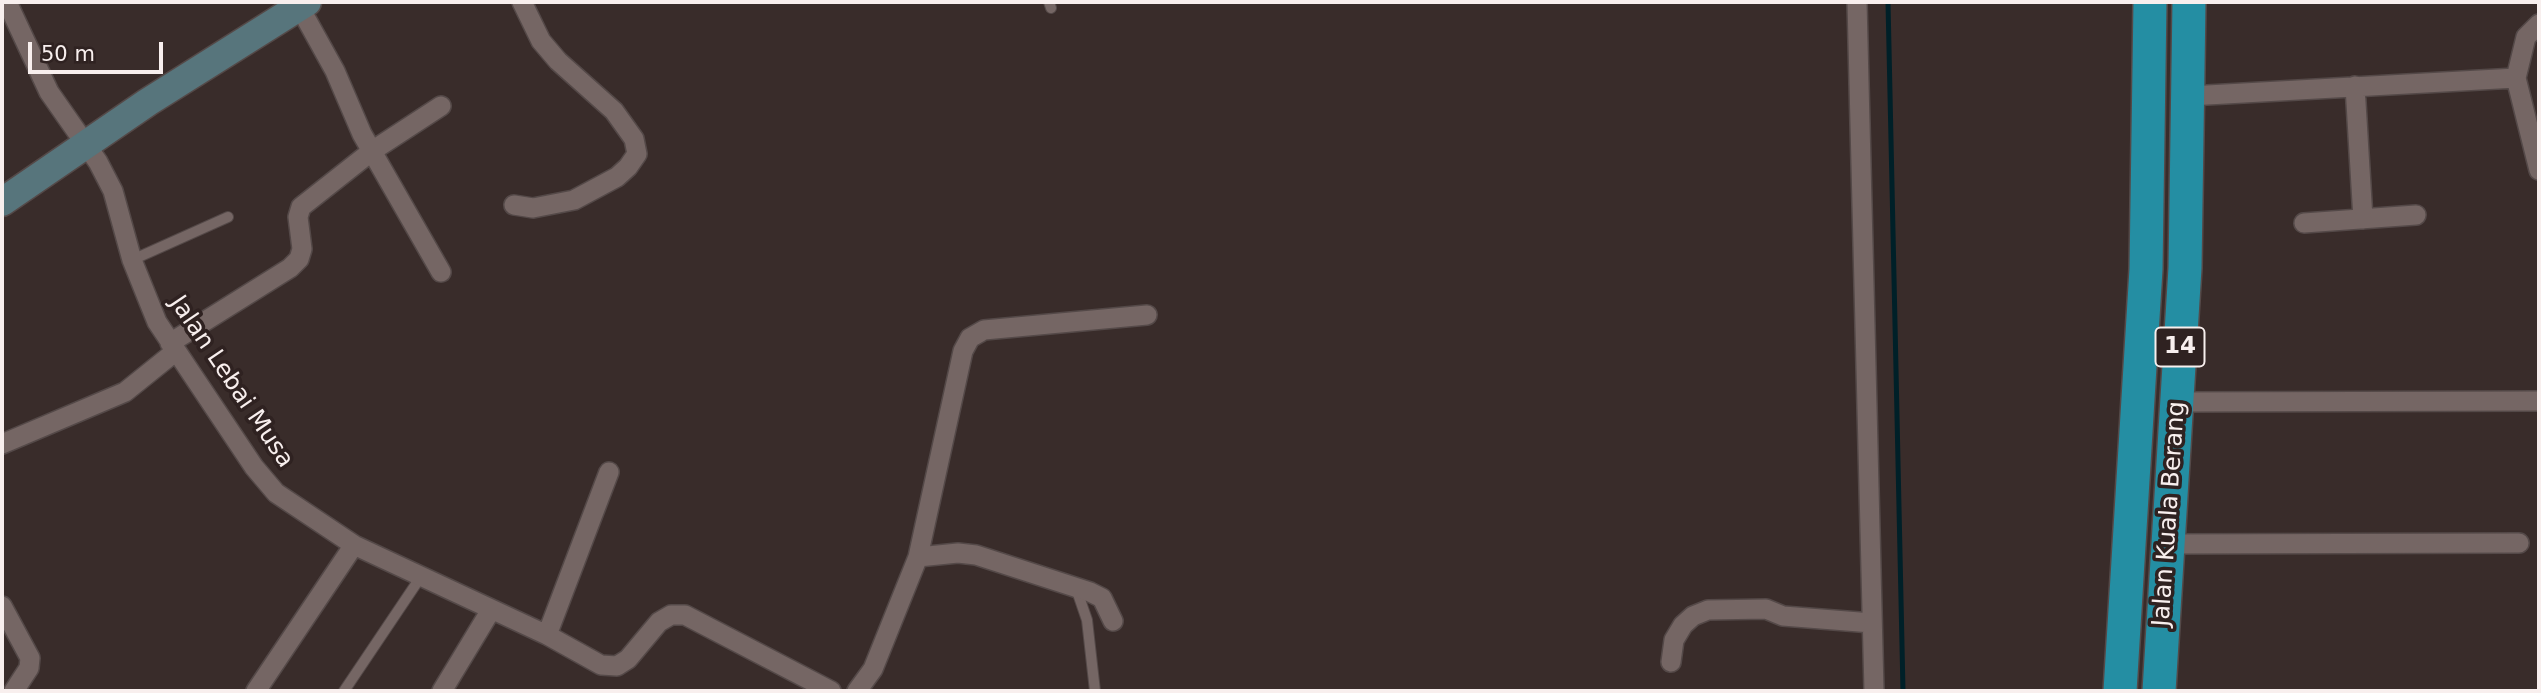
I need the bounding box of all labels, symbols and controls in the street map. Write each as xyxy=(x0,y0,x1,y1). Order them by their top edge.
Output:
scale bar xyxy=(32,28,166,72)
text: 50 m xyxy=(41,42,95,66)
street label: Jalan Lebai Musa xyxy=(163,291,299,473)
road number: 14 xyxy=(2156,328,2204,366)
street label: Jalan Kuala Berang xyxy=(2148,400,2192,628)

